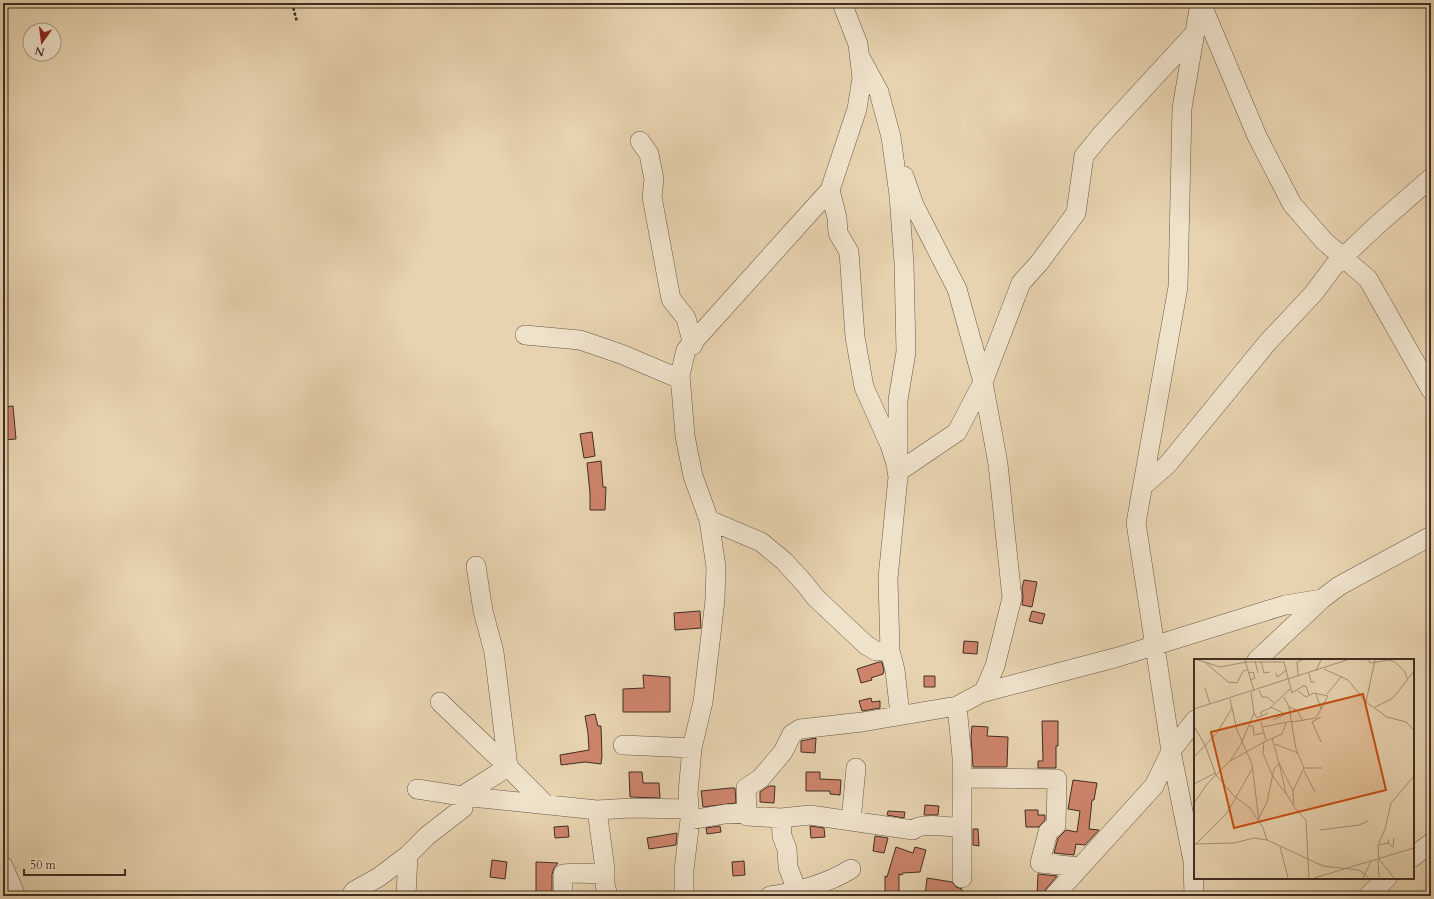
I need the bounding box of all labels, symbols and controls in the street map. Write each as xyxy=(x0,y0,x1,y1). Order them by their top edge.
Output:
north arrow xyxy=(22,22,62,62)
text: N xyxy=(33,43,46,60)
inset map xyxy=(1194,659,1414,879)
scale bar xyxy=(24,851,125,877)
text: 50 m xyxy=(30,857,57,873)

